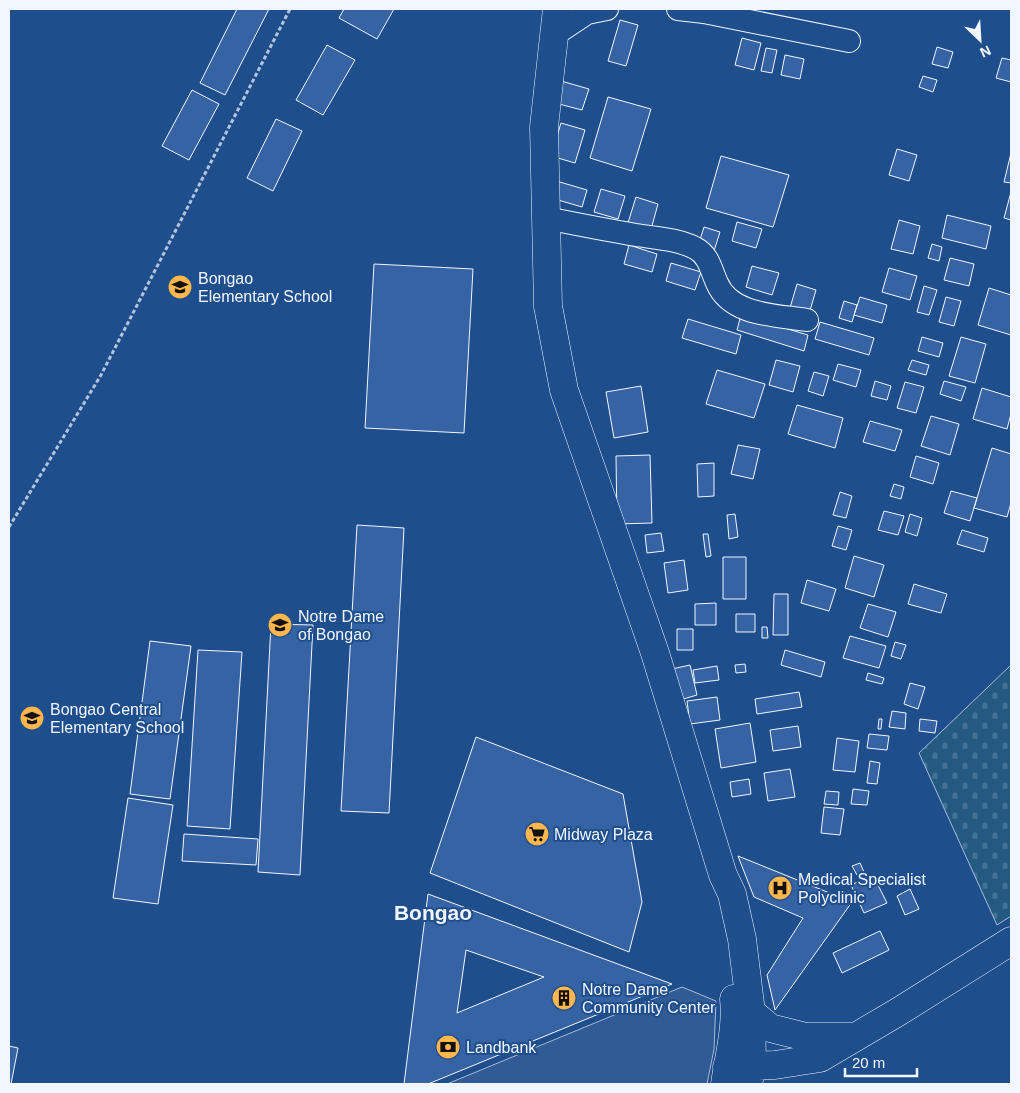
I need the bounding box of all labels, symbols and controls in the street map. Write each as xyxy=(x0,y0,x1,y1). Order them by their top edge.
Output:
north arrow xyxy=(955,15,1005,65)
text: N xyxy=(978,42,993,61)
place label: Bongao Elementary School xyxy=(198,270,332,305)
school or university icon: Bongao Elementary School xyxy=(167,274,193,300)
place label: Notre Dame of Bongao xyxy=(298,608,384,643)
school or university icon: Notre Dame of Bongao xyxy=(267,612,293,638)
place label: Bongao Central Elementary School xyxy=(50,701,184,736)
school or university icon: Bongao Central Elementary School xyxy=(19,705,45,731)
supermarket icon: Midway Plaza xyxy=(524,821,550,847)
place label: Midway Plaza xyxy=(554,826,653,843)
place label: Medical Specialist Polyclinic xyxy=(798,871,927,906)
hospital icon: Medical Specialist Polyclinic xyxy=(767,875,793,901)
district label: Bongao xyxy=(394,901,472,924)
place label: Notre Dame Community Center xyxy=(582,981,716,1016)
building icon: Notre Dame Community Center xyxy=(551,985,577,1011)
bank icon: Landbank xyxy=(435,1034,461,1060)
place label: Landbank xyxy=(466,1039,537,1056)
scale bar xyxy=(845,1046,918,1078)
text: 20 m xyxy=(852,1054,885,1071)

